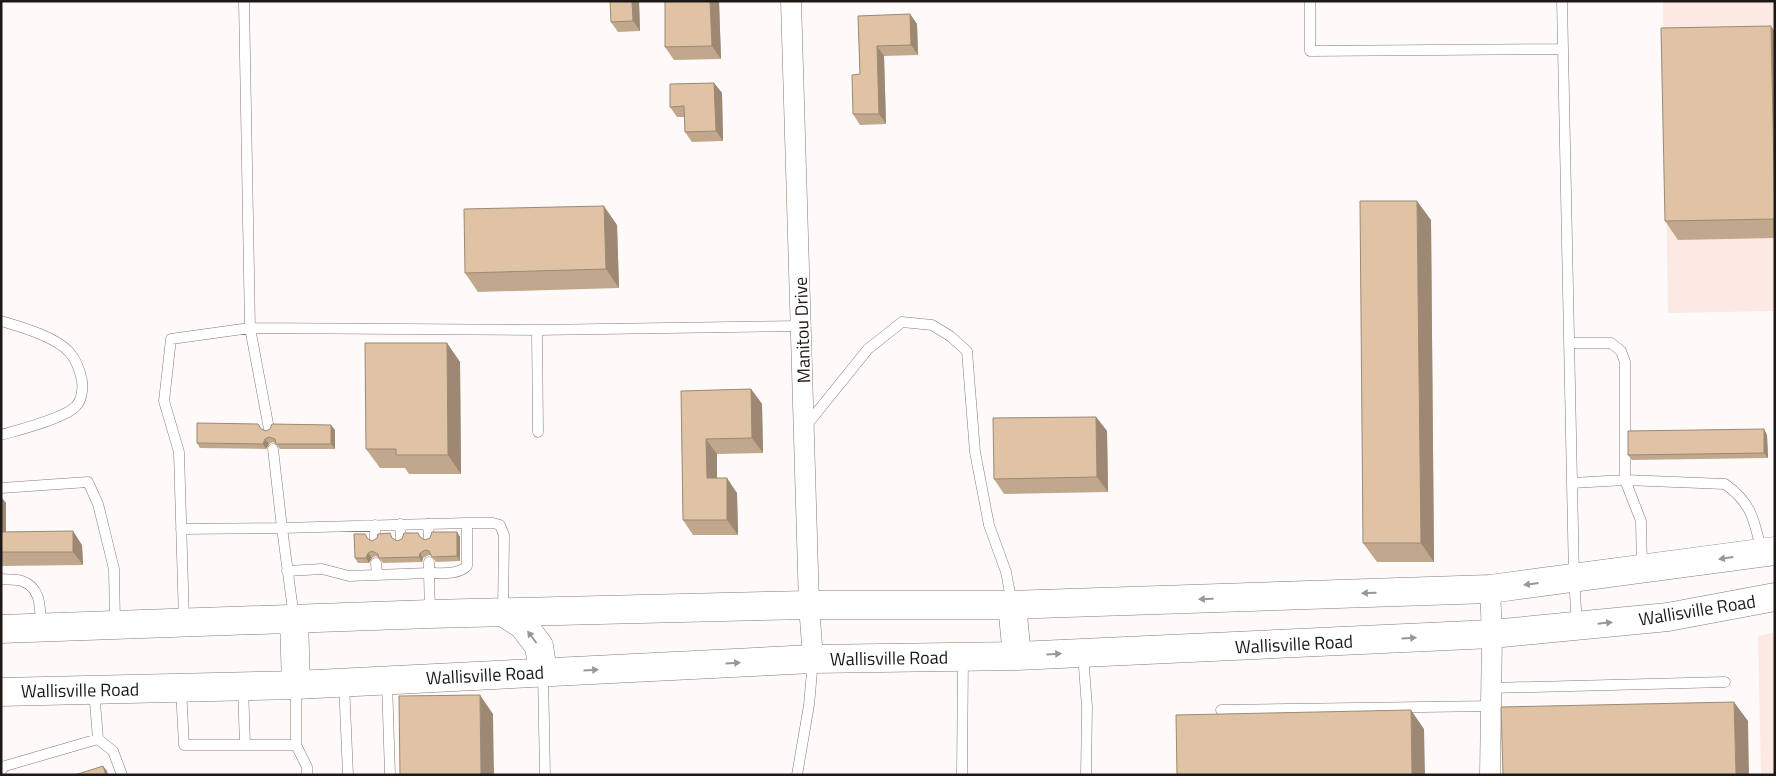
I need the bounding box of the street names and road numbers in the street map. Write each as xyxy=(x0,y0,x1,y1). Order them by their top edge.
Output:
street label: Manitou Drive xyxy=(787,276,817,384)
street label: Wallisville Road xyxy=(1637,587,1757,633)
street label: Wallisville Road xyxy=(1234,627,1354,661)
street label: Wallisville Road xyxy=(830,643,948,673)
street label: Wallisville Road xyxy=(425,658,545,692)
street label: Wallisville Road xyxy=(21,675,139,705)

